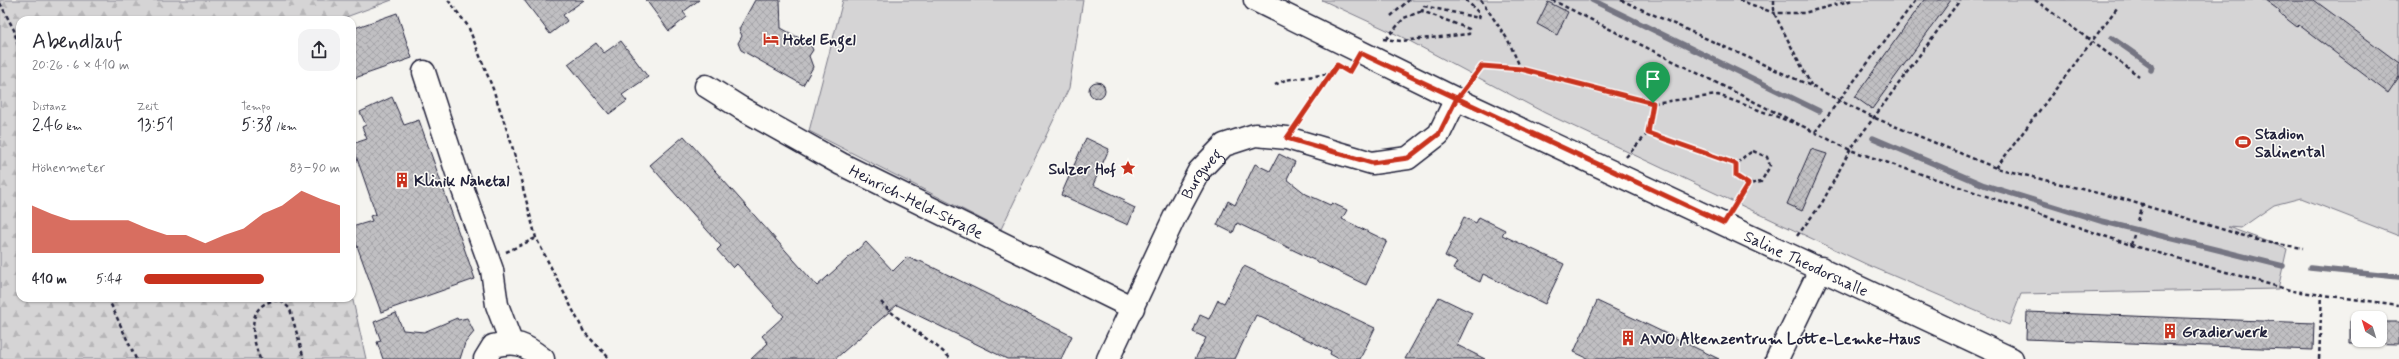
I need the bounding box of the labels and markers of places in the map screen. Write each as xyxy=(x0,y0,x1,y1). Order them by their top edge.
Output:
hotel icon: Hotel Engel xyxy=(762,30,780,48)
place label: Hotel Engel xyxy=(783,30,856,53)
pin xyxy=(1636,62,1670,103)
place label: Stadion Salinental xyxy=(2255,124,2325,163)
sports icon: Stadion Salinental xyxy=(2234,133,2252,151)
place label: Sulzer Hof xyxy=(1048,159,1117,180)
place icon: Sulzer Hof xyxy=(1119,159,1137,177)
building icon: Klinik Nahetal xyxy=(393,171,411,189)
place label: Klinik Nahetal xyxy=(414,171,510,192)
building icon: Gradierwerk xyxy=(2161,322,2179,340)
place label: Gradierwerk xyxy=(2182,322,2268,343)
building icon: AWO Altenzentrum Lotte-Lemke-Haus xyxy=(1619,329,1637,347)
place label: AWO Altenzentrum Lotte-Lemke-Haus xyxy=(1640,329,1921,350)

